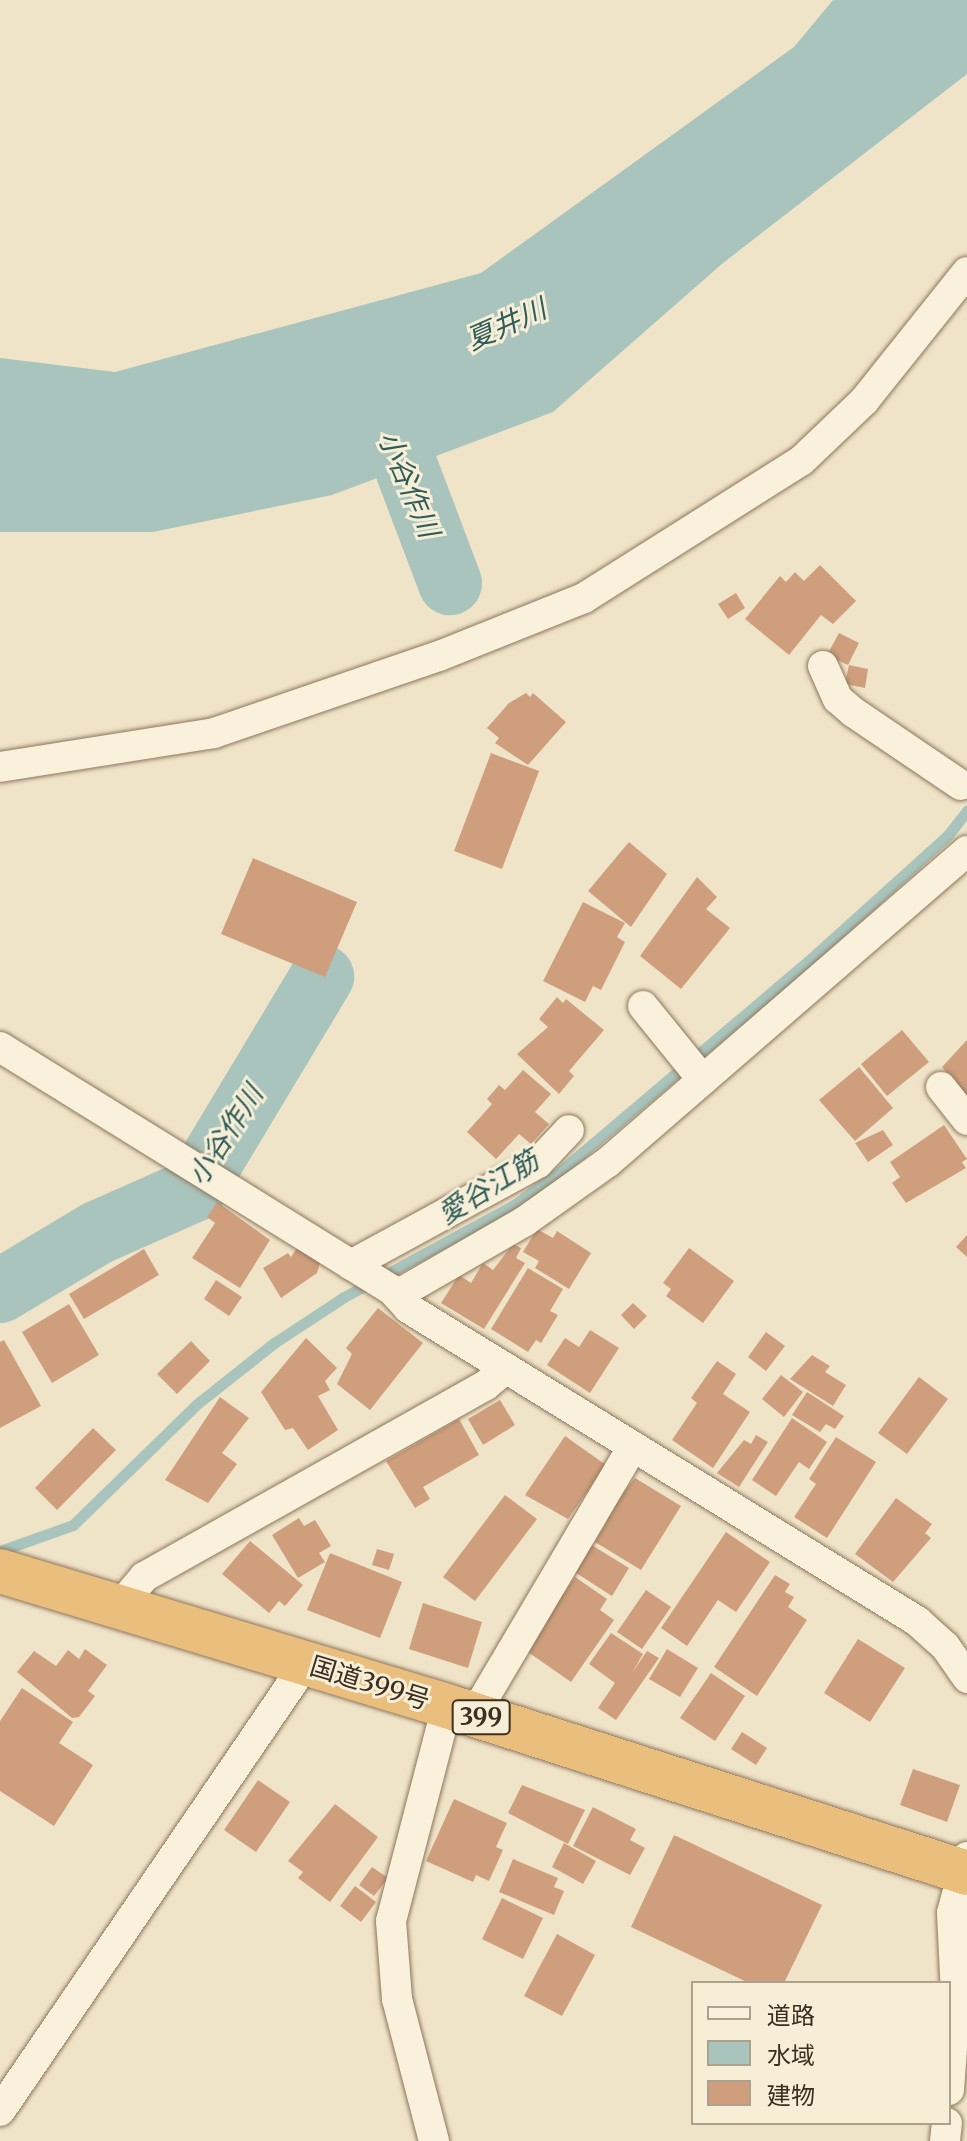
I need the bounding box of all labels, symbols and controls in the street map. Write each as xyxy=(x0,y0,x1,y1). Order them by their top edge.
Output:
water label: 夏井川 xyxy=(461,292,551,356)
water label: 小谷作川 xyxy=(372,426,446,542)
water label: 小谷作川 xyxy=(180,1079,270,1191)
water label: 愛谷江筋 xyxy=(432,1143,544,1231)
street label: 国道399号 xyxy=(306,1650,434,1716)
road number: 399 xyxy=(451,1697,511,1737)
legend xyxy=(691,1981,951,2125)
text: 道路 xyxy=(767,2000,815,2031)
text: 水域 xyxy=(767,2040,815,2071)
text: 建物 xyxy=(767,2080,815,2111)

